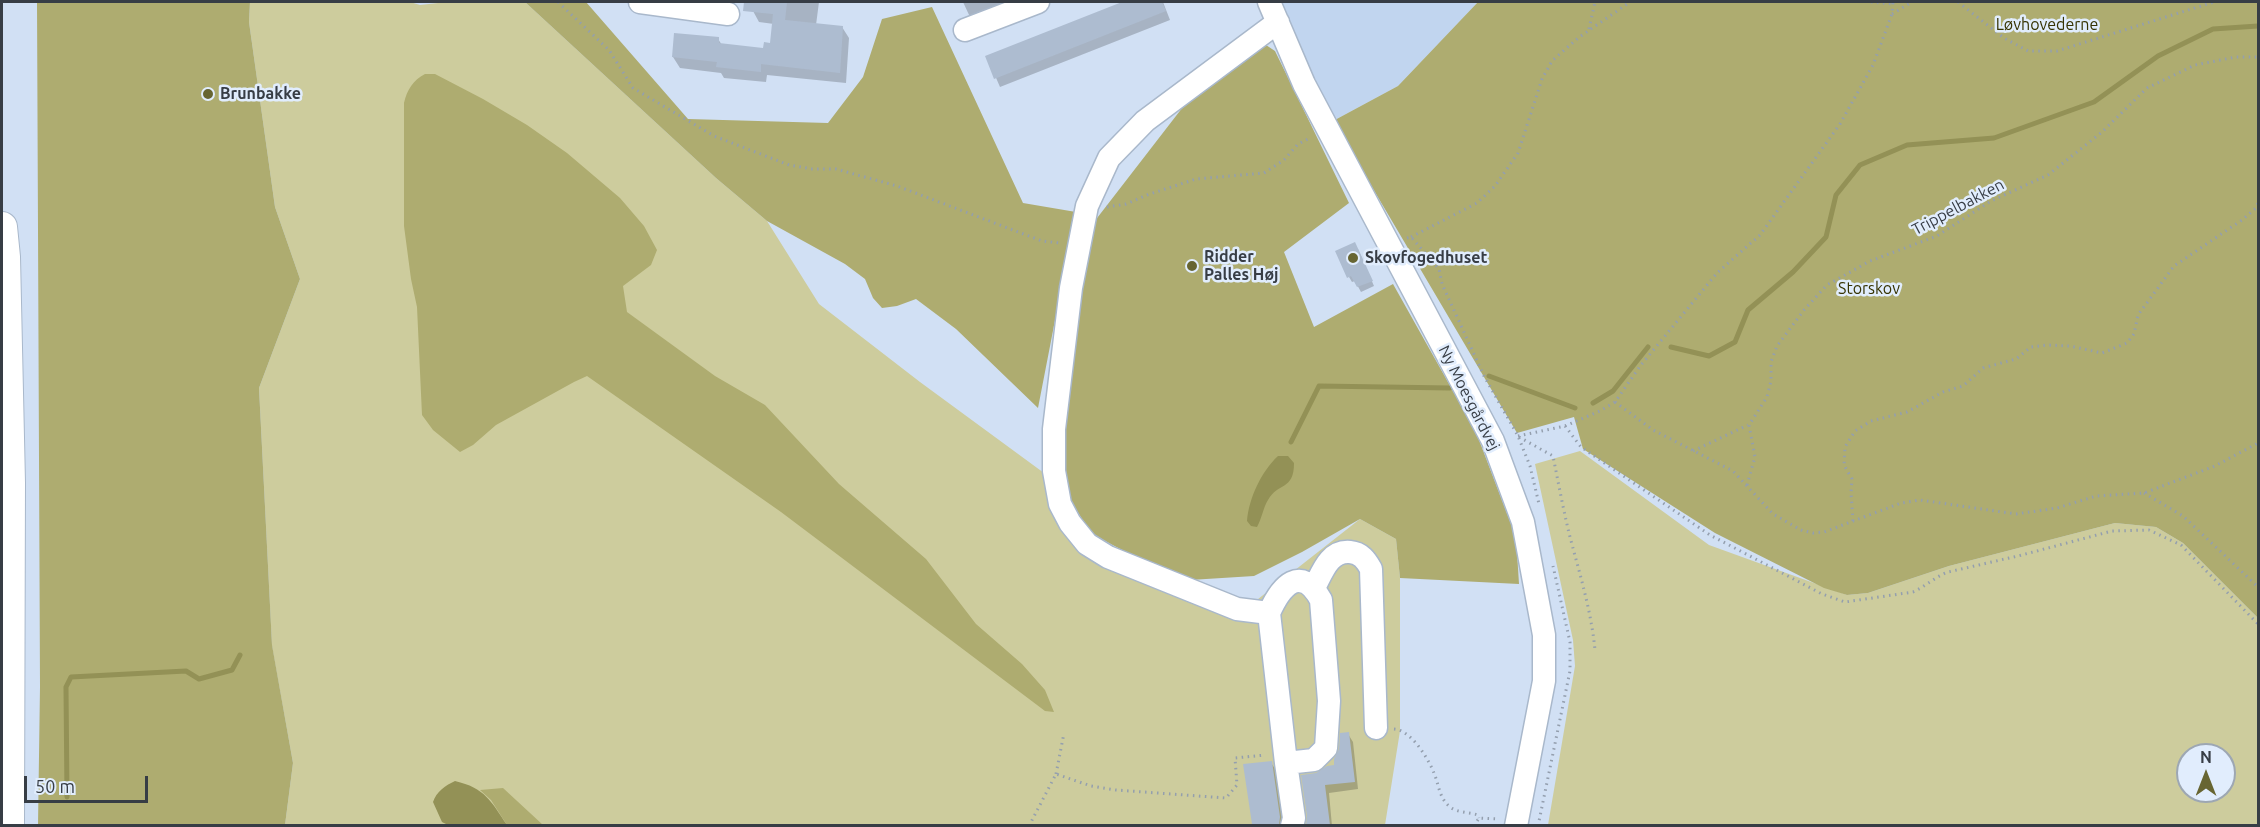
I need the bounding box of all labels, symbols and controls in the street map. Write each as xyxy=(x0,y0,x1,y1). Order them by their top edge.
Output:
park label: Løvhovederne xyxy=(1996,15,2098,35)
place label: Brunbakke xyxy=(220,84,301,104)
marker: Brunbakke xyxy=(201,87,215,101)
street label: Trippelbakken xyxy=(1909,175,2007,239)
place label: Ridder Palles Høj xyxy=(1204,247,1278,285)
place label: Skovfogedhuset xyxy=(1365,248,1487,268)
marker: Skovfogedhuset xyxy=(1346,251,1360,265)
marker: Ridder Palles Høj xyxy=(1185,259,1199,273)
park label: Storskov xyxy=(1838,279,1900,299)
street label: Ny Moesgårdvej xyxy=(1434,342,1504,454)
north arrow xyxy=(2176,743,2236,803)
text: N xyxy=(2200,748,2212,766)
scale bar xyxy=(27,764,152,802)
text: 50 m xyxy=(35,776,75,796)

